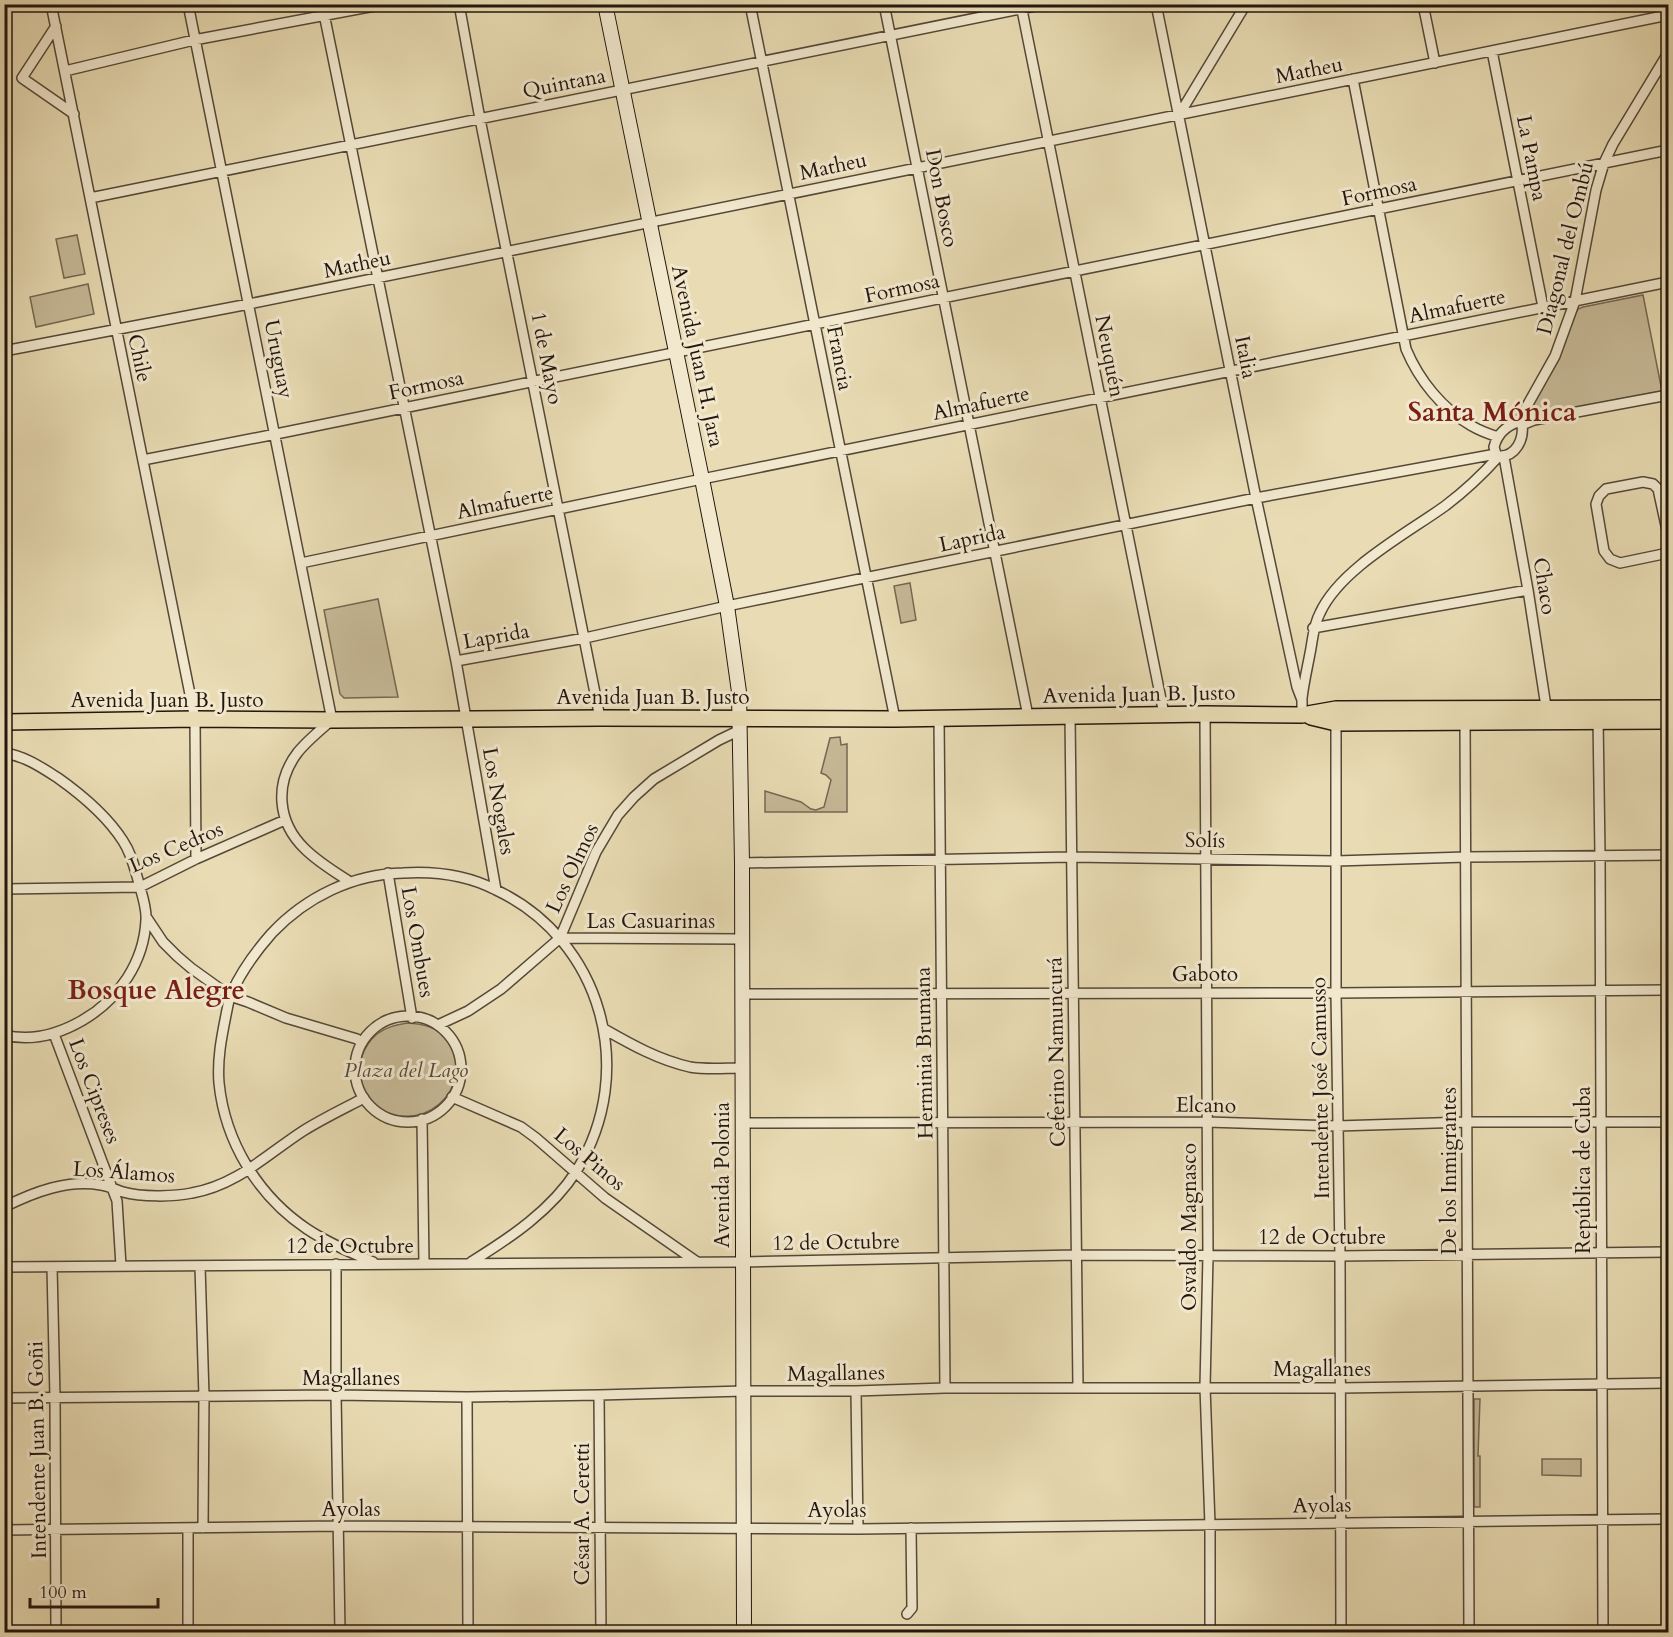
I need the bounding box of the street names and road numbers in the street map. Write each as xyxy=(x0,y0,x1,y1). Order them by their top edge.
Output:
street label: Matheu xyxy=(1273,50,1345,91)
street label: Quintana xyxy=(520,61,608,106)
street label: La Pampa xyxy=(1509,113,1554,204)
street label: Matheu xyxy=(797,145,869,188)
street label: Don Bosco xyxy=(918,146,965,250)
street label: Diagonal del Ombú xyxy=(1530,158,1601,338)
street label: Formosa xyxy=(1339,169,1419,214)
street label: Matheu xyxy=(321,243,393,286)
street label: Avenida Juan H. Jara xyxy=(664,262,731,450)
street label: Formosa xyxy=(862,266,942,311)
street label: Almafuerte xyxy=(1406,282,1508,331)
street label: 1 de Mayo xyxy=(523,309,570,407)
street label: Neuquén xyxy=(1087,312,1132,400)
street label: Uruguay xyxy=(257,317,300,401)
street label: Francia xyxy=(819,323,860,393)
street label: Chile xyxy=(120,331,159,385)
street label: Italia xyxy=(1227,333,1264,381)
street label: Formosa xyxy=(386,363,466,408)
street label: Almafuerte xyxy=(930,379,1032,428)
street label: Almafuerte xyxy=(454,478,556,527)
street label: Laprida xyxy=(936,517,1008,560)
street label: Chaco xyxy=(1526,555,1563,617)
street label: Laprida xyxy=(461,616,531,657)
street label: Avenida Juan B. Justo xyxy=(1042,678,1236,711)
street label: Avenida Juan B. Justo xyxy=(557,683,750,712)
street label: Avenida Juan B. Justo xyxy=(71,686,264,715)
street label: Los Nogales xyxy=(475,745,522,857)
street label: Los Cedros xyxy=(125,815,228,880)
street label: Los Olmos xyxy=(539,818,606,918)
street label: Solís xyxy=(1185,826,1225,855)
street label: Los Ombues xyxy=(394,884,442,1000)
street label: Las Casuarinas xyxy=(587,907,715,936)
street label: Ceferino Namuncurá xyxy=(1040,957,1073,1147)
street label: Gaboto xyxy=(1172,960,1238,989)
street label: Herminia Brumana xyxy=(908,967,941,1139)
street label: Intendente José Camusso xyxy=(1304,977,1337,1199)
street label: Los Cipreses xyxy=(61,1034,128,1148)
street label: República de Cuba xyxy=(1569,1086,1598,1254)
street label: De los Inmigrantes xyxy=(1435,1087,1464,1255)
street label: Elcano xyxy=(1176,1090,1236,1121)
street label: Avenida Polonia xyxy=(708,1102,737,1248)
street label: Los Pinos xyxy=(548,1121,632,1198)
street label: Osvaldo Magnasco xyxy=(1175,1143,1204,1311)
street label: Los Álamos xyxy=(72,1154,176,1191)
street label: 12 de Octubre xyxy=(1258,1223,1386,1252)
street label: 12 de Octubre xyxy=(772,1227,900,1258)
street label: 12 de Octubre xyxy=(286,1232,414,1261)
street label: Intendente Juan B. Goñi xyxy=(21,1341,54,1559)
street label: Magallanes xyxy=(1273,1355,1371,1384)
street label: Magallanes xyxy=(787,1358,885,1389)
street label: Magallanes xyxy=(302,1364,400,1393)
street label: César A. Ceretti xyxy=(568,1442,597,1585)
street label: Ayolas xyxy=(1292,1490,1352,1521)
street label: Ayolas xyxy=(322,1495,380,1524)
street label: Ayolas xyxy=(808,1496,866,1525)

